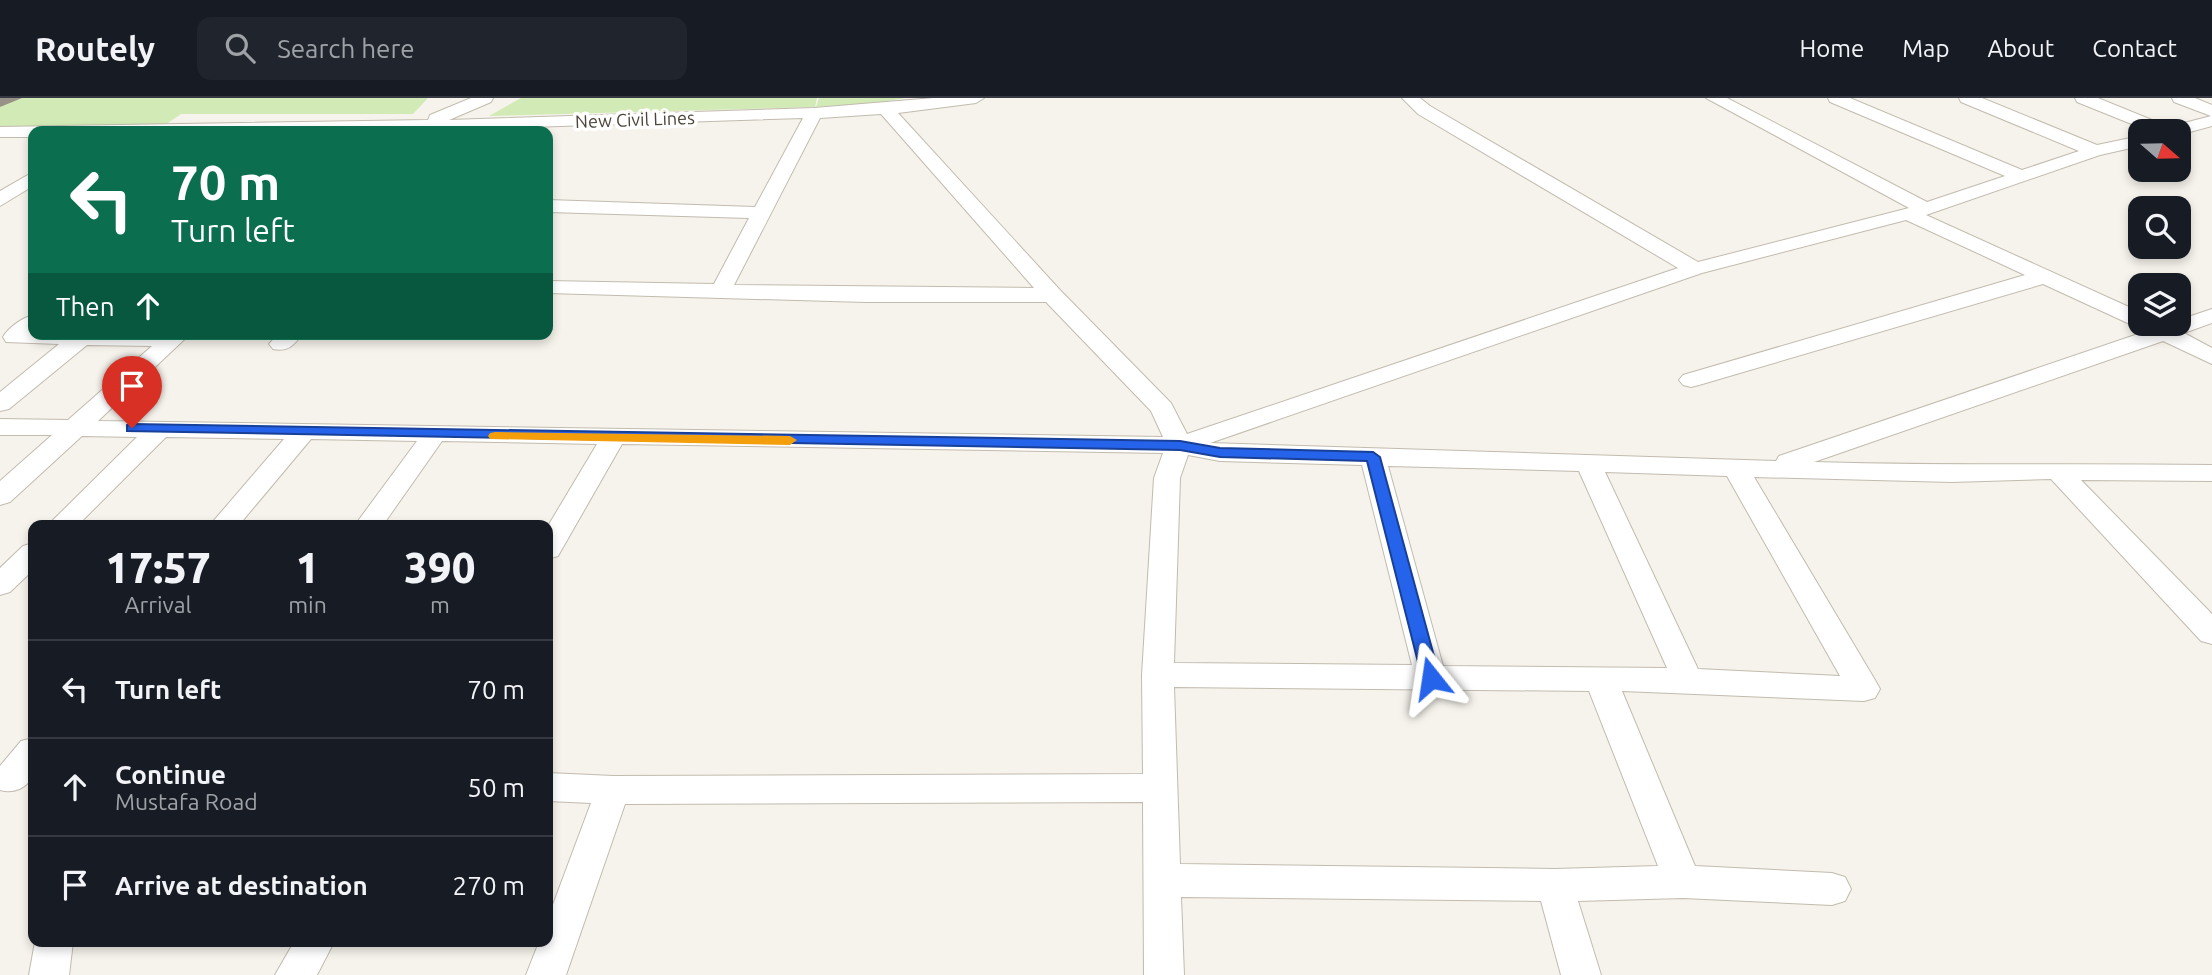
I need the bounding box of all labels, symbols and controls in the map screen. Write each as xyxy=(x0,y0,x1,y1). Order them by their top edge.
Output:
search box xyxy=(197,17,687,80)
icon: search xyxy=(221,29,259,67)
text: Routely xyxy=(35,30,155,67)
text: Search here xyxy=(277,34,415,63)
text: Home xyxy=(1799,35,1864,62)
text: Map xyxy=(1902,35,1949,62)
text: About xyxy=(1987,35,2054,62)
text: Contact xyxy=(2092,35,2177,62)
street label: New Civil Lines xyxy=(575,107,695,131)
north arrow xyxy=(2128,119,2191,182)
map controls xyxy=(2128,119,2191,336)
icon: left xyxy=(56,154,147,245)
text: 70 m xyxy=(171,154,280,209)
button: search xyxy=(2128,196,2191,259)
text: Turn left xyxy=(171,212,295,248)
button: layers xyxy=(2128,273,2191,336)
icon: ahead xyxy=(129,287,167,325)
text: Then xyxy=(56,292,115,321)
pin xyxy=(102,356,162,428)
icon: arrive xyxy=(113,367,151,405)
text: 17:57 xyxy=(106,544,211,591)
text: 1 xyxy=(296,544,319,591)
text: 390 xyxy=(404,544,475,591)
text: Arrival xyxy=(125,592,192,617)
text: min xyxy=(288,592,327,617)
text: m xyxy=(430,592,450,617)
position arrow xyxy=(1394,641,1468,715)
icon: left xyxy=(56,670,94,708)
text: Turn left xyxy=(115,675,221,704)
text: 70 m xyxy=(467,675,525,704)
text: Continue xyxy=(115,760,226,789)
icon: ahead xyxy=(56,768,94,806)
text: 50 m xyxy=(467,773,525,802)
text: Mustafa Road xyxy=(115,789,258,814)
icon: arrive xyxy=(56,866,94,904)
text: Arrive at destination xyxy=(115,871,368,900)
text: 270 m xyxy=(453,871,525,900)

